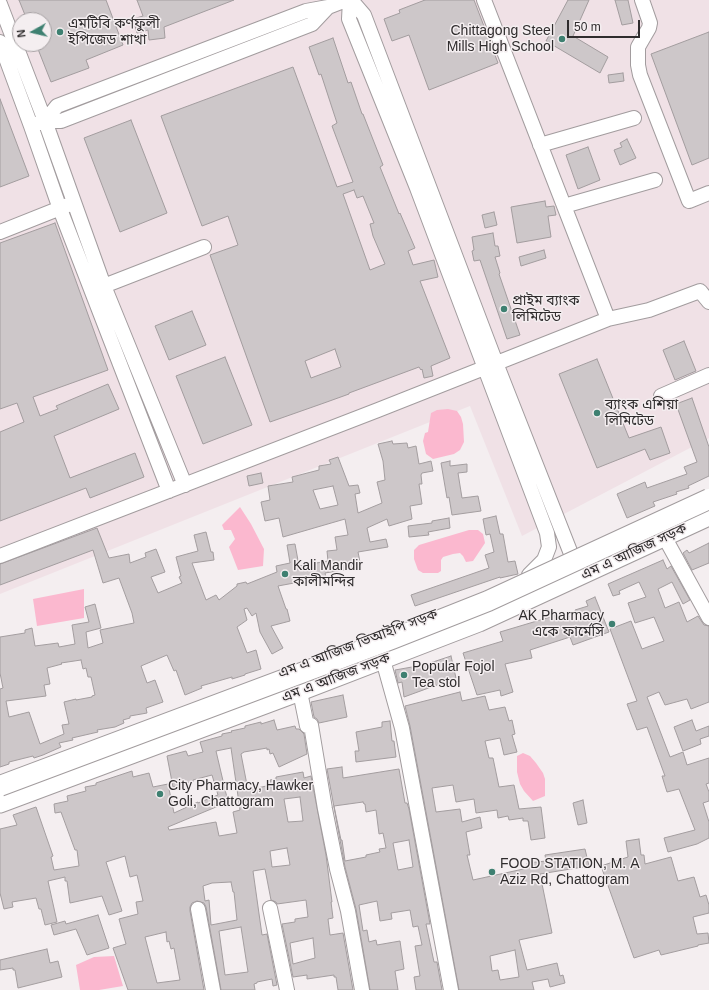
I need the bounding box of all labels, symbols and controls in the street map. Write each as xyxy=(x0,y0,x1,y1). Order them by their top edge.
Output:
north arrow xyxy=(12,12,52,52)
scale bar xyxy=(569,12,642,38)
place label: এমটিবি কর্ণফুলী ইপিজেড শাখা xyxy=(68,16,160,48)
text: 50 m xyxy=(574,20,601,34)
place label: Chittagong Steel Mills High School xyxy=(447,23,554,56)
marker: এমটিবি কর্ণফুলী ইপিজেড শাখা xyxy=(55,27,65,37)
text: N xyxy=(15,29,28,38)
marker: Chittagong Steel Mills High School xyxy=(557,34,567,44)
place label: প্রাইম ব্যাংক লিমিটেড xyxy=(512,293,580,326)
marker: প্রাইম ব্যাংক লিমিটেড xyxy=(499,304,509,314)
place label: ব্যাংক এশিয়া লিমিটেড xyxy=(605,397,678,430)
marker: ব্যাংক এশিয়া লিমিটেড xyxy=(592,408,602,418)
street label: এম এ আজিজ সড়ক xyxy=(578,520,690,584)
place label: Kali Mandir কালীমন্দির xyxy=(293,558,363,590)
marker: Kali Mandir কালীমন্দির xyxy=(280,569,290,579)
street label: এম এ আজিজ ভিআইপি সড়ক xyxy=(276,606,440,682)
place label: AK Pharmacy একে ফার্মেসি xyxy=(518,608,604,640)
marker: AK Pharmacy একে ফার্মেসি xyxy=(607,619,617,629)
street label: এম এ আজিজ সড়ক xyxy=(279,650,393,706)
place label: Popular Fojol Tea stol xyxy=(412,659,494,692)
marker: Popular Fojol Tea stol xyxy=(399,670,409,680)
place label: City Pharmacy, Hawker Goli, Chattogram xyxy=(168,778,313,810)
marker: City Pharmacy, Hawker Goli, Chattogram xyxy=(155,789,165,799)
place label: FOOD STATION, M. A Aziz Rd, Chattogram xyxy=(500,856,639,888)
marker: FOOD STATION, M. A Aziz Rd, Chattogram xyxy=(487,867,497,877)

